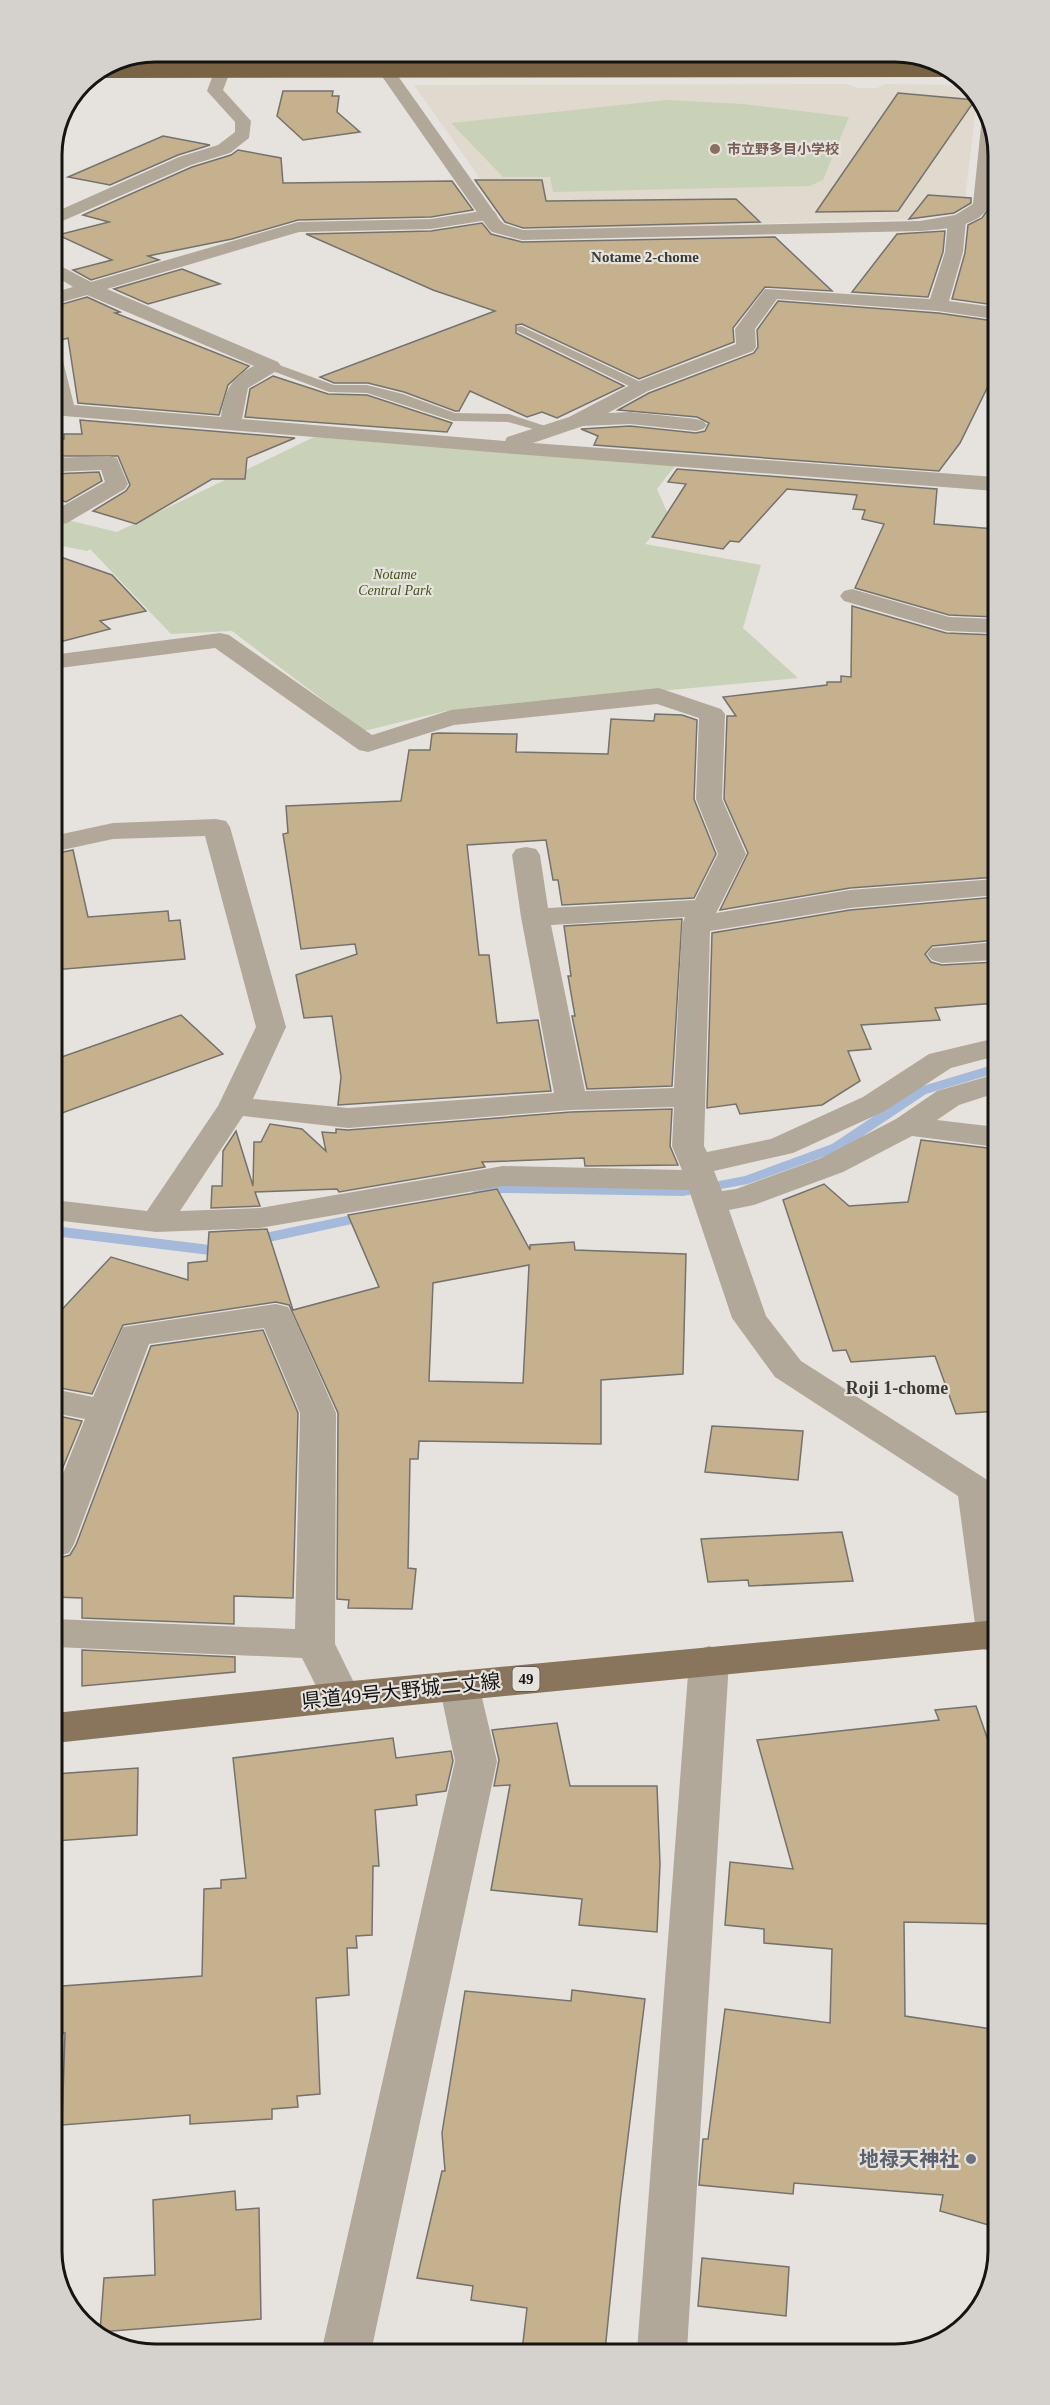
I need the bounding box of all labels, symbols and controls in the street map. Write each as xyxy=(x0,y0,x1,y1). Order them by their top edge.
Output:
place label: 市立野多目小学校 xyxy=(727,141,839,157)
marker: 市立野多目小学校 xyxy=(708,142,722,156)
district label: Notame 2-chome xyxy=(591,249,699,265)
park label: Notame Central Park xyxy=(358,567,433,598)
district label: Roji 1-chome xyxy=(846,1378,948,1398)
road number: 49 xyxy=(512,1667,540,1691)
street label: 県道49号大野城二丈線 xyxy=(300,1670,502,1712)
place label: 地禄天神社 xyxy=(859,2148,959,2170)
marker: 地禄天神社 xyxy=(964,2152,978,2166)

